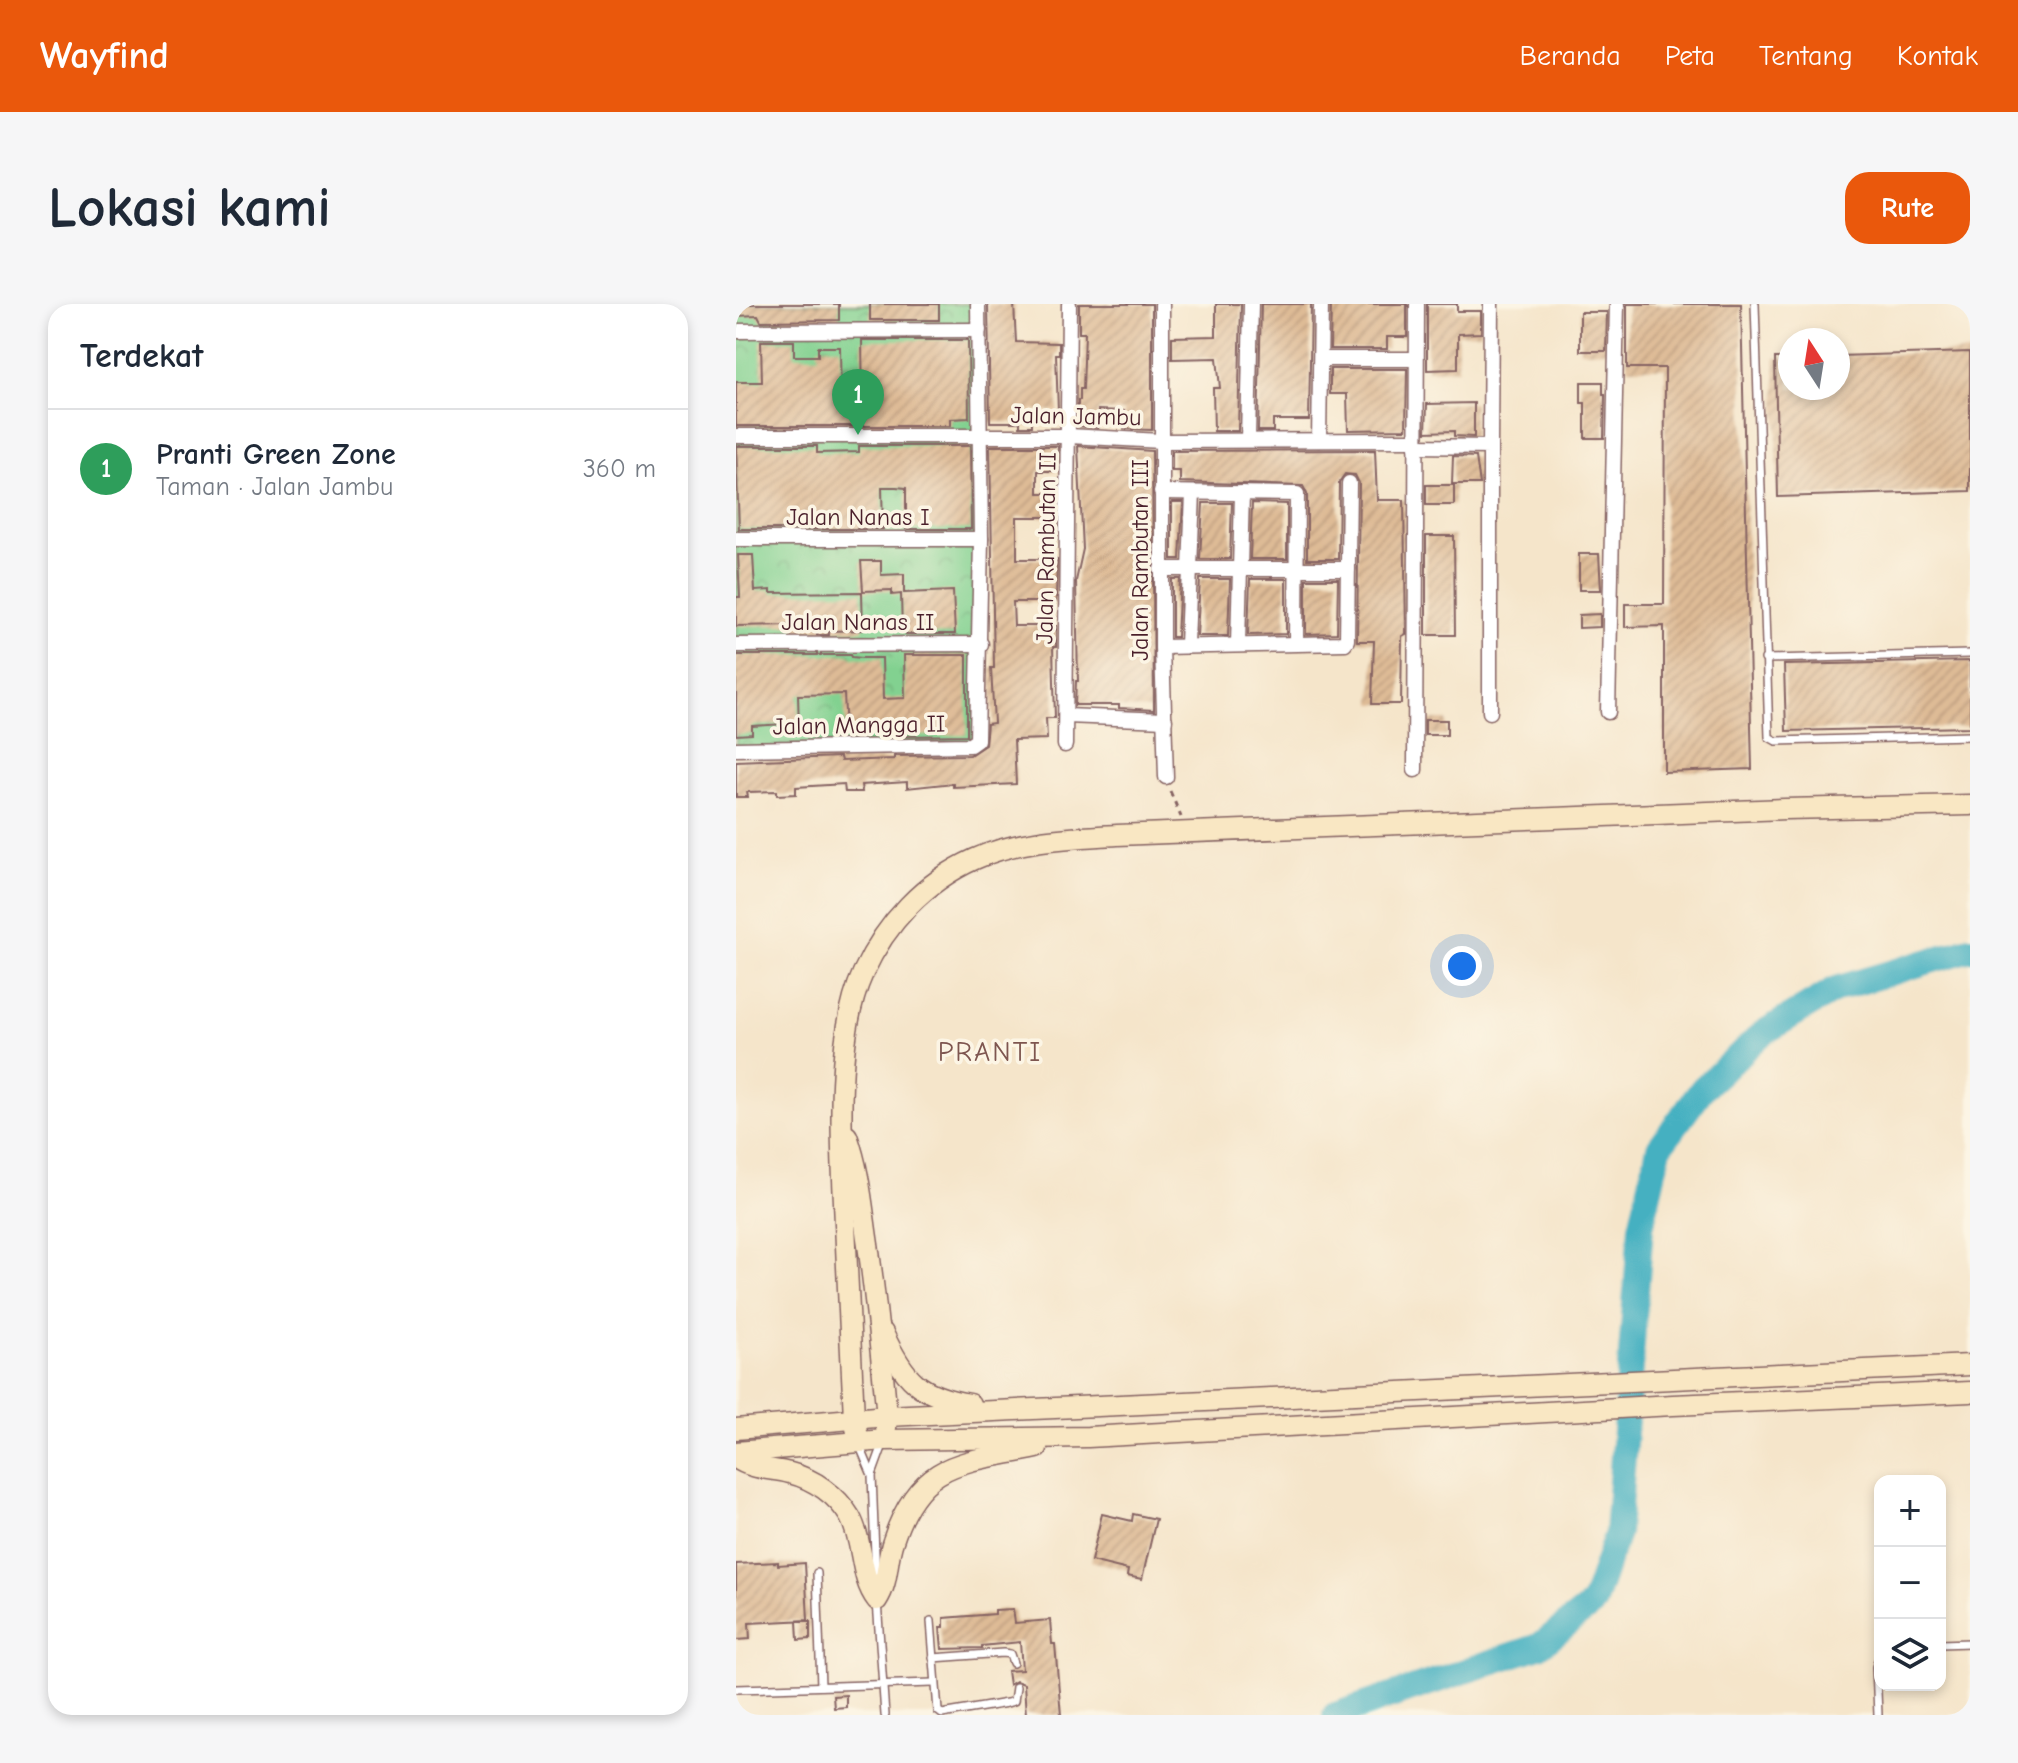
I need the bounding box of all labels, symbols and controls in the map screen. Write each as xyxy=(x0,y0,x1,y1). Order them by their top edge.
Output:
text: Wayfind xyxy=(40,34,169,78)
text: Beranda xyxy=(1520,40,1621,72)
text: Peta xyxy=(1665,40,1715,72)
text: Tentang xyxy=(1759,40,1853,72)
text: Kontak xyxy=(1897,40,1978,72)
button: Rute xyxy=(1845,172,1970,244)
text: Lokasi kami xyxy=(48,176,331,240)
north arrow xyxy=(1778,328,1850,400)
text: Terdekat xyxy=(80,336,203,376)
pin: 1 xyxy=(832,369,884,435)
street label: Jalan Jambu xyxy=(1010,401,1142,431)
text: Pranti Green Zone xyxy=(156,437,396,472)
street label: Jalan Rambutan II xyxy=(1030,452,1062,644)
text: 1 xyxy=(101,454,111,484)
text: 360 m xyxy=(583,454,656,484)
street label: Jalan Rambutan III xyxy=(1126,459,1154,661)
text: Taman · Jalan Jambu xyxy=(156,472,393,502)
street label: Jalan Nanas I xyxy=(786,503,930,531)
street label: Jalan Nanas II xyxy=(782,608,934,636)
street label: Jalan Mangga II xyxy=(772,709,946,741)
your location xyxy=(1442,946,1482,986)
district label: PRANTI xyxy=(938,1036,1042,1068)
map controls xyxy=(1874,1475,1946,1691)
button: + xyxy=(1874,1475,1946,1547)
button: − xyxy=(1874,1547,1946,1619)
button: layers xyxy=(1874,1619,1946,1691)

